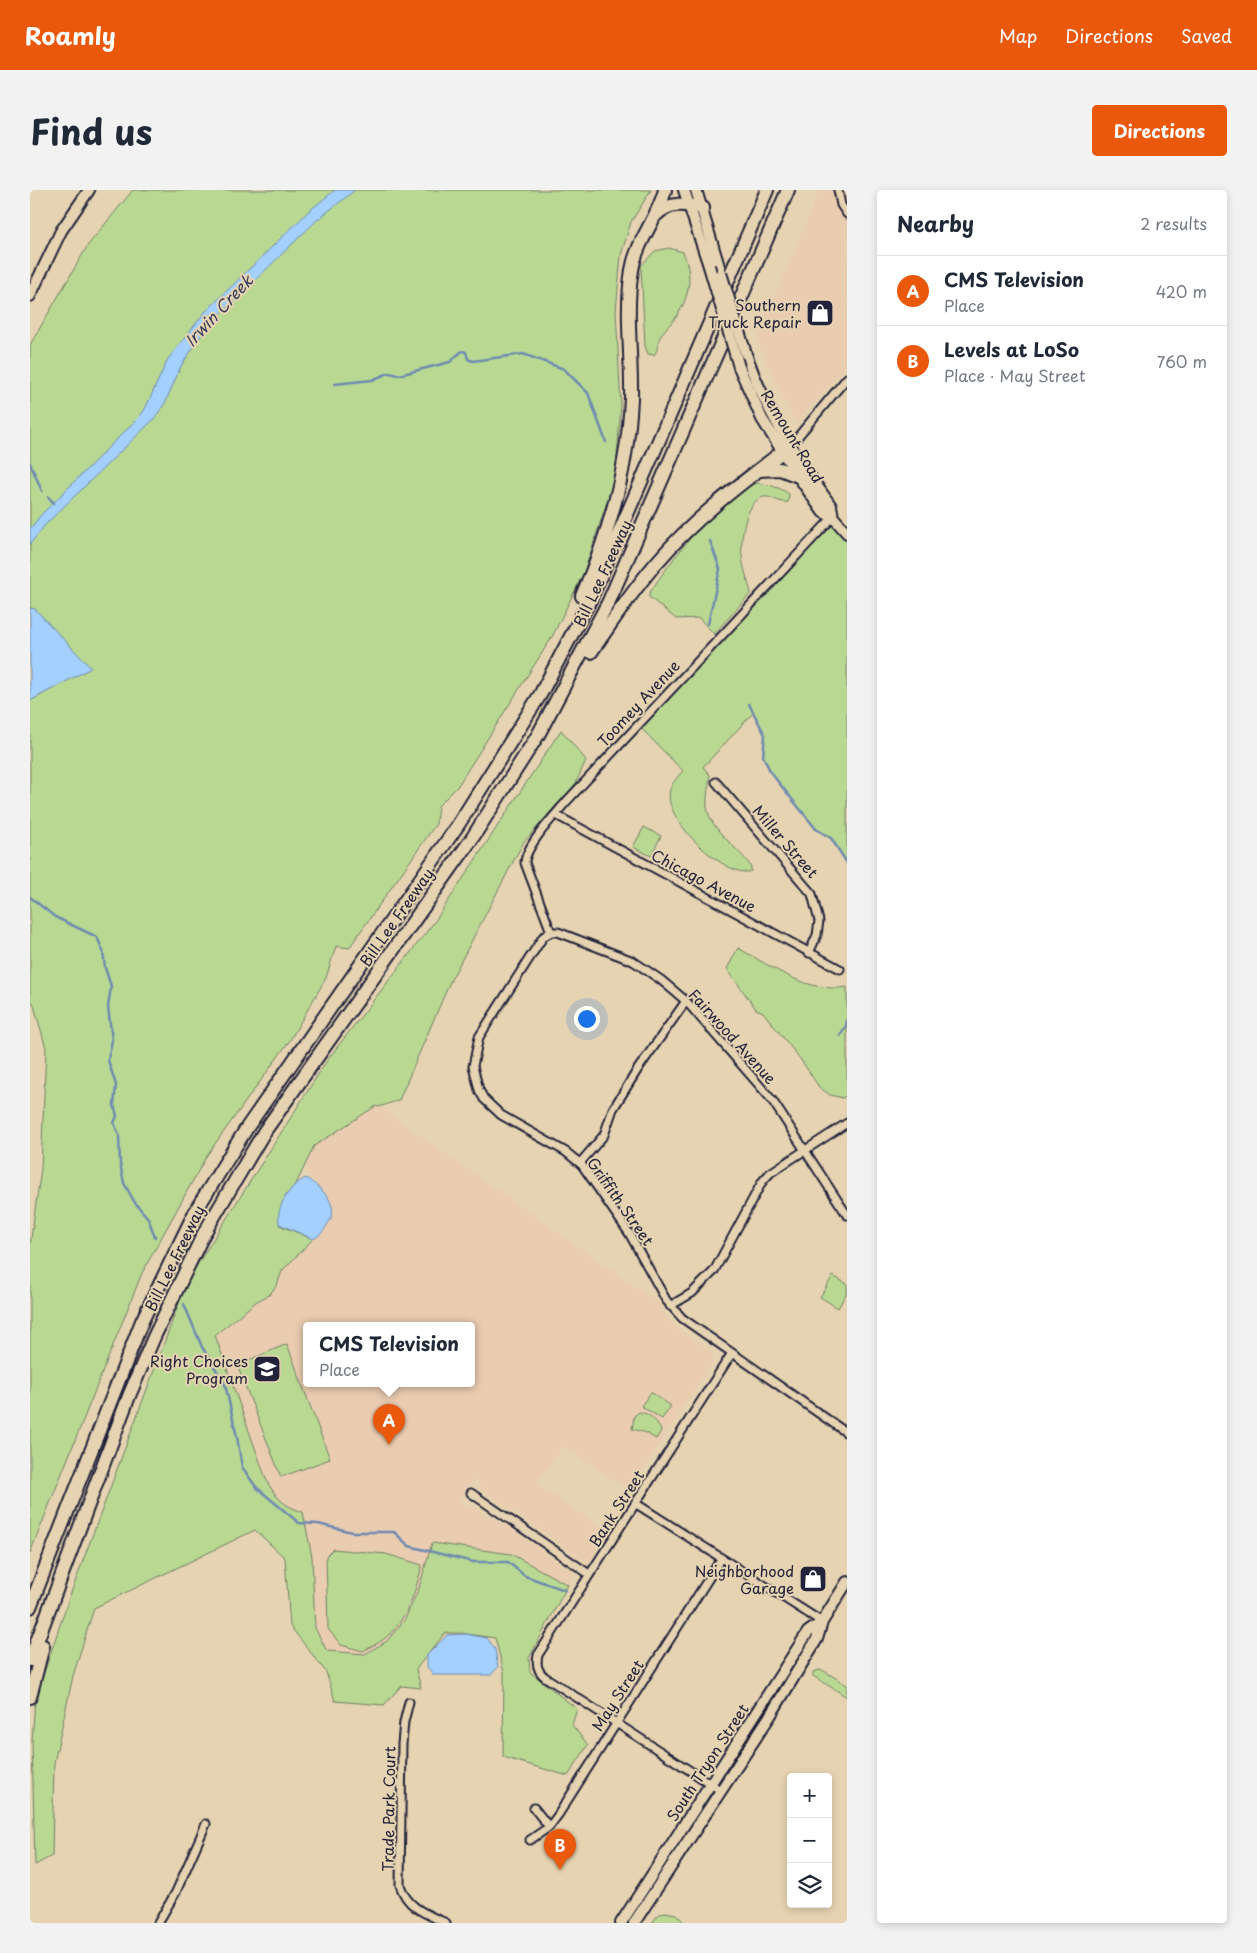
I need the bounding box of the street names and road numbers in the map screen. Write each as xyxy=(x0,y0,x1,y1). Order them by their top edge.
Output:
street label: Remount Road xyxy=(756,385,830,487)
street label: Bill Lee Freeway xyxy=(567,516,637,630)
street label: Toomey Avenue xyxy=(592,654,684,752)
street label: Miller Street xyxy=(748,799,824,883)
street label: Chicago Avenue xyxy=(648,843,760,917)
street label: Bill Lee Freeway xyxy=(353,863,439,971)
street label: Fairwood Avenue xyxy=(684,983,782,1089)
street label: Griffith Street xyxy=(582,1152,660,1250)
street label: Bill Lee Freeway xyxy=(138,1201,210,1315)
street label: Bank Street xyxy=(583,1465,649,1551)
street label: May Street xyxy=(585,1655,649,1735)
street label: South Tryon Street xyxy=(660,1699,754,1825)
street label: Trade Park Court xyxy=(375,1746,401,1872)

